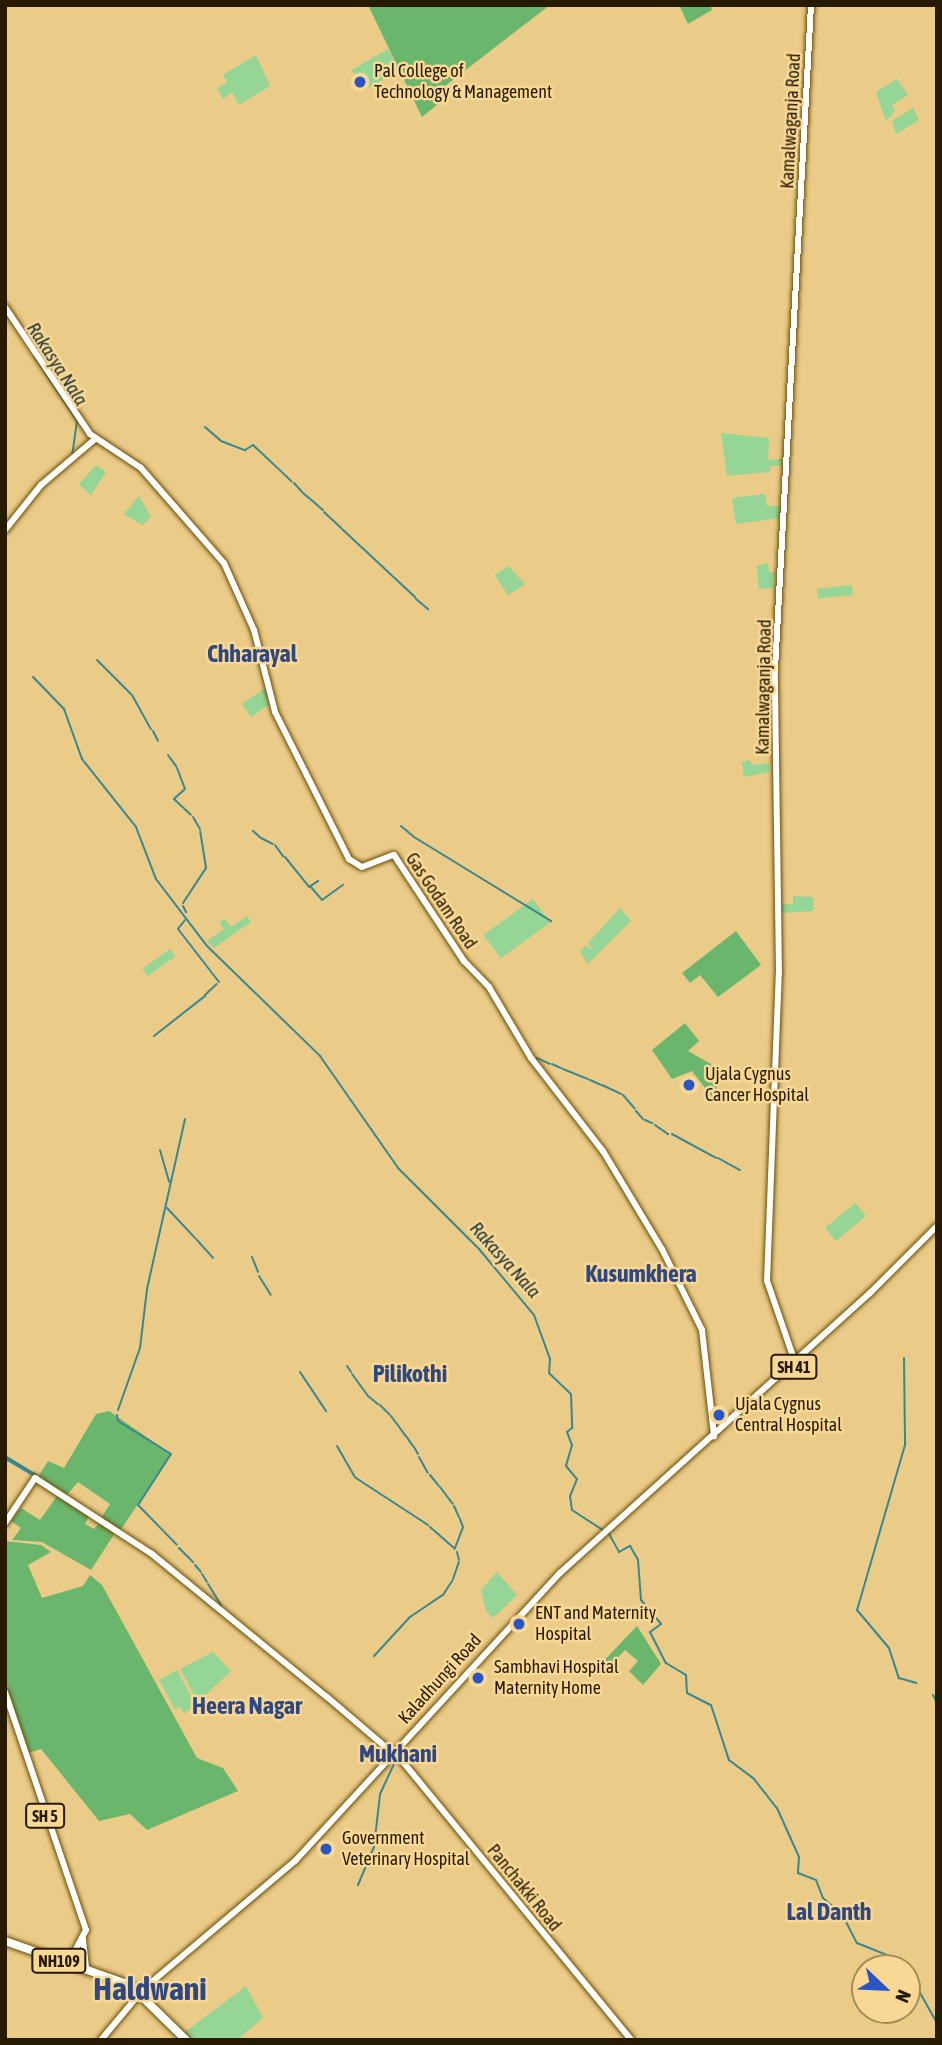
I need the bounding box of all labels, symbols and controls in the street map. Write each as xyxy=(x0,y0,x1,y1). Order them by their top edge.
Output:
street label: Kamalwaganja Road xyxy=(777,53,805,189)
place label: Pal College of Technology & Management xyxy=(374,61,552,104)
marker: Pal College of Technology & Management xyxy=(352,74,368,90)
water label: Rakasya Nala xyxy=(22,318,92,410)
street label: Kamalwaganja Road xyxy=(752,619,776,755)
district label: Chharayal xyxy=(207,640,297,668)
street label: Gas Godam Road xyxy=(401,849,481,953)
place label: Ujala Cygnus Cancer Hospital xyxy=(705,1064,809,1106)
marker: Ujala Cygnus Cancer Hospital xyxy=(679,1075,699,1095)
water label: Rakasya Nala xyxy=(465,1217,545,1303)
district label: Kusumkhera xyxy=(585,1260,697,1288)
road number: SH 41 xyxy=(770,1354,818,1380)
district label: Pilikothi xyxy=(373,1360,447,1388)
place label: Ujala Cygnus Central Hospital xyxy=(735,1394,842,1436)
marker: Ujala Cygnus Central Hospital xyxy=(709,1405,729,1425)
place label: ENT and Maternity Hospital xyxy=(535,1603,656,1646)
marker: ENT and Maternity Hospital xyxy=(509,1614,529,1634)
street label: Kaladhungi Road xyxy=(394,1630,486,1728)
place label: Sambhavi Hospital Maternity Home xyxy=(494,1657,619,1700)
marker: Sambhavi Hospital Maternity Home xyxy=(468,1668,488,1688)
district label: Heera Nagar xyxy=(192,1692,302,1720)
district label: Mukhani xyxy=(359,1740,437,1768)
road number: SH 5 xyxy=(24,1804,66,1828)
place label: Government Veterinary Hospital xyxy=(342,1828,470,1870)
marker: Government Veterinary Hospital xyxy=(316,1839,336,1859)
street label: Panchakki Road xyxy=(482,1840,566,1936)
district label: Lal Danth xyxy=(787,1898,871,1926)
road number: NH109 xyxy=(31,1949,87,1974)
north arrow xyxy=(851,1954,921,2024)
district label: Haldwani xyxy=(93,1970,207,2008)
text: N xyxy=(891,1987,916,2006)

